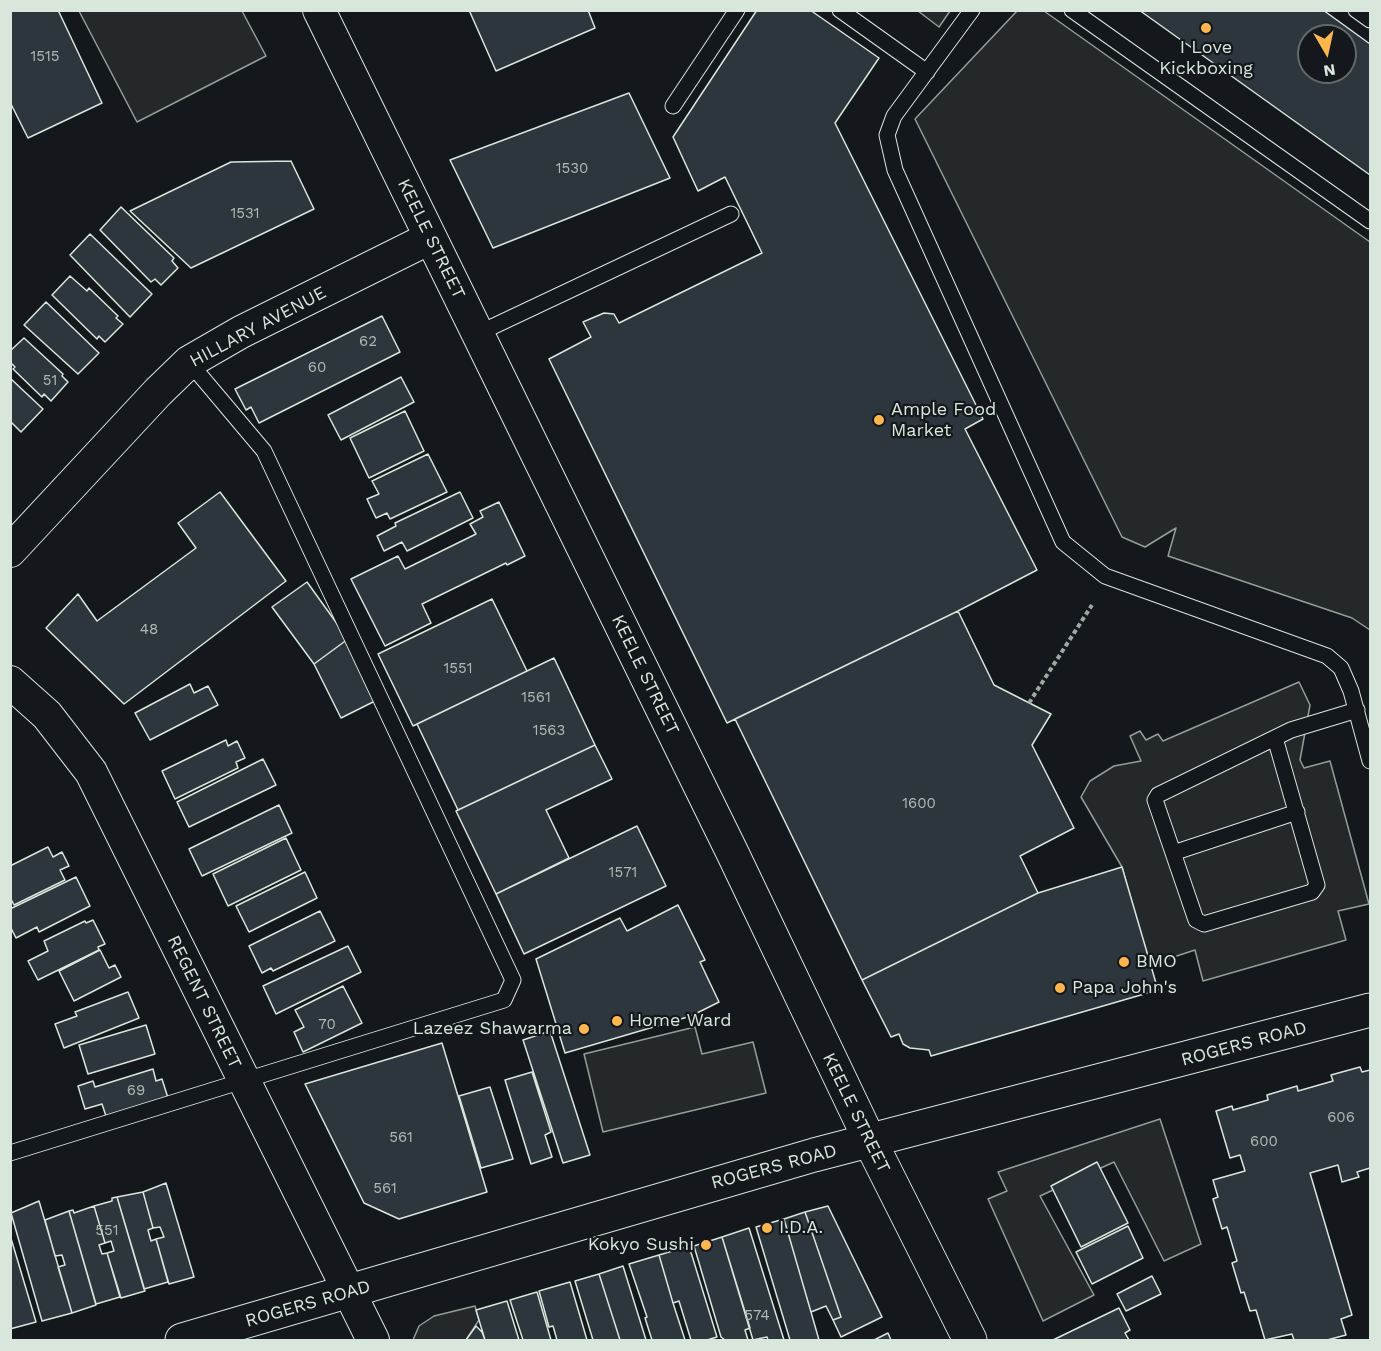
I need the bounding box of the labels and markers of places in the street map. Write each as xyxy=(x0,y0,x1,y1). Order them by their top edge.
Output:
marker: I Love Kickboxing xyxy=(1199,21,1213,35)
place label: I Love Kickboxing xyxy=(1159,37,1253,80)
place label: Ample Food Market xyxy=(891,399,996,442)
marker: Ample Food Market xyxy=(872,413,886,427)
place label: BMO xyxy=(1136,951,1177,973)
marker: BMO xyxy=(1117,955,1131,969)
place label: Papa John's xyxy=(1072,977,1177,999)
marker: Papa John's xyxy=(1053,981,1067,995)
place label: Home Ward xyxy=(629,1010,732,1032)
marker: Home Ward xyxy=(610,1014,624,1028)
place label: Lazeez Shawarma xyxy=(413,1018,572,1040)
marker: Lazeez Shawarma xyxy=(577,1022,591,1036)
place label: I.D.A. xyxy=(779,1217,823,1239)
marker: I.D.A. xyxy=(760,1221,774,1235)
place label: Kokyo Sushi xyxy=(588,1234,694,1256)
marker: Kokyo Sushi xyxy=(699,1238,713,1252)

